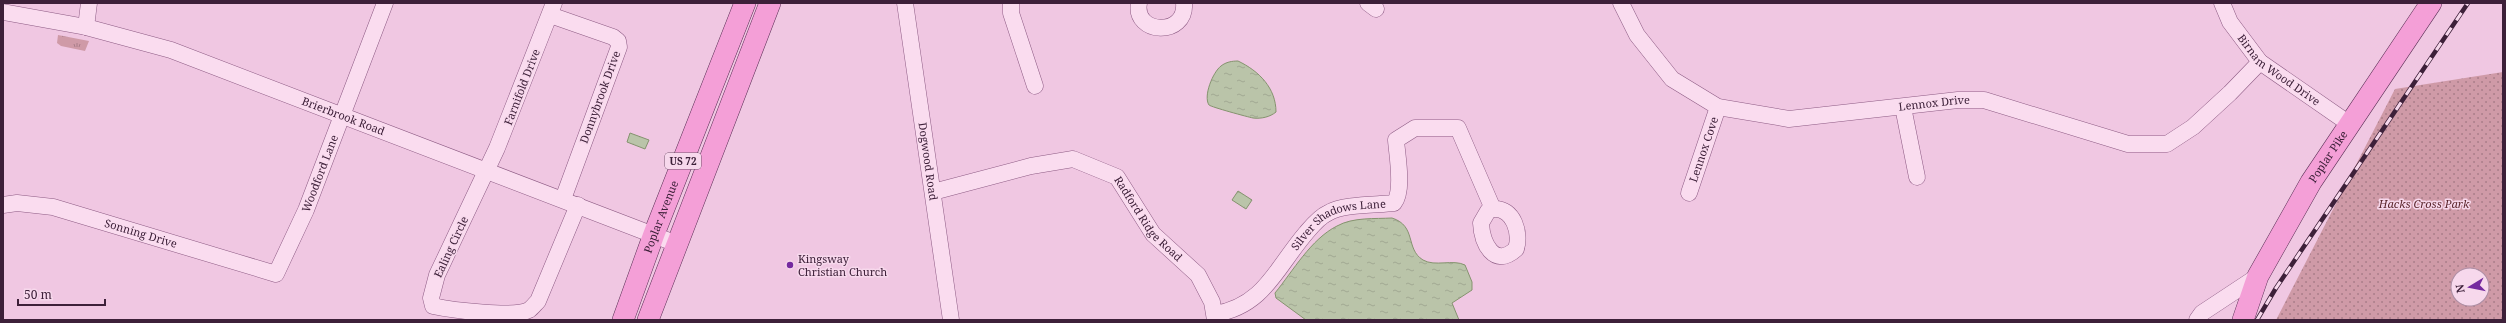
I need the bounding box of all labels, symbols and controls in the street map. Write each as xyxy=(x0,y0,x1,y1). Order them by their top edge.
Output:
street label: Birnam Wood Drive xyxy=(2235,31,2324,109)
street label: Farnifold Drive xyxy=(500,46,543,127)
street label: Donnybrook Drive xyxy=(576,48,623,145)
street label: Lennox Drive xyxy=(1898,92,1970,114)
street label: Brierbrook Road xyxy=(300,93,387,138)
street label: Lennox Cove xyxy=(1685,115,1721,184)
street label: Dogwood Road xyxy=(915,121,942,202)
street label: Poplar Pike xyxy=(2305,127,2351,185)
street label: Woodford Lane xyxy=(298,132,341,214)
road number: US 72 xyxy=(665,153,701,169)
street label: Radford Ridge Road xyxy=(1111,173,1186,264)
street label: Poplar Avenue xyxy=(640,178,681,255)
street label: Silver Shadows Lane xyxy=(1287,196,1386,253)
park label: Hacks Cross Park xyxy=(2378,196,2470,211)
street label: Ealing Circle xyxy=(430,214,471,280)
street label: Sonning Drive xyxy=(103,215,179,251)
place label: Kingsway Christian Church xyxy=(798,251,887,279)
marker: Kingsway Christian Church xyxy=(785,260,795,270)
north arrow xyxy=(2450,267,2490,307)
scale bar xyxy=(18,281,105,307)
text: N xyxy=(2451,283,2468,294)
text: 50 m xyxy=(24,286,52,303)

